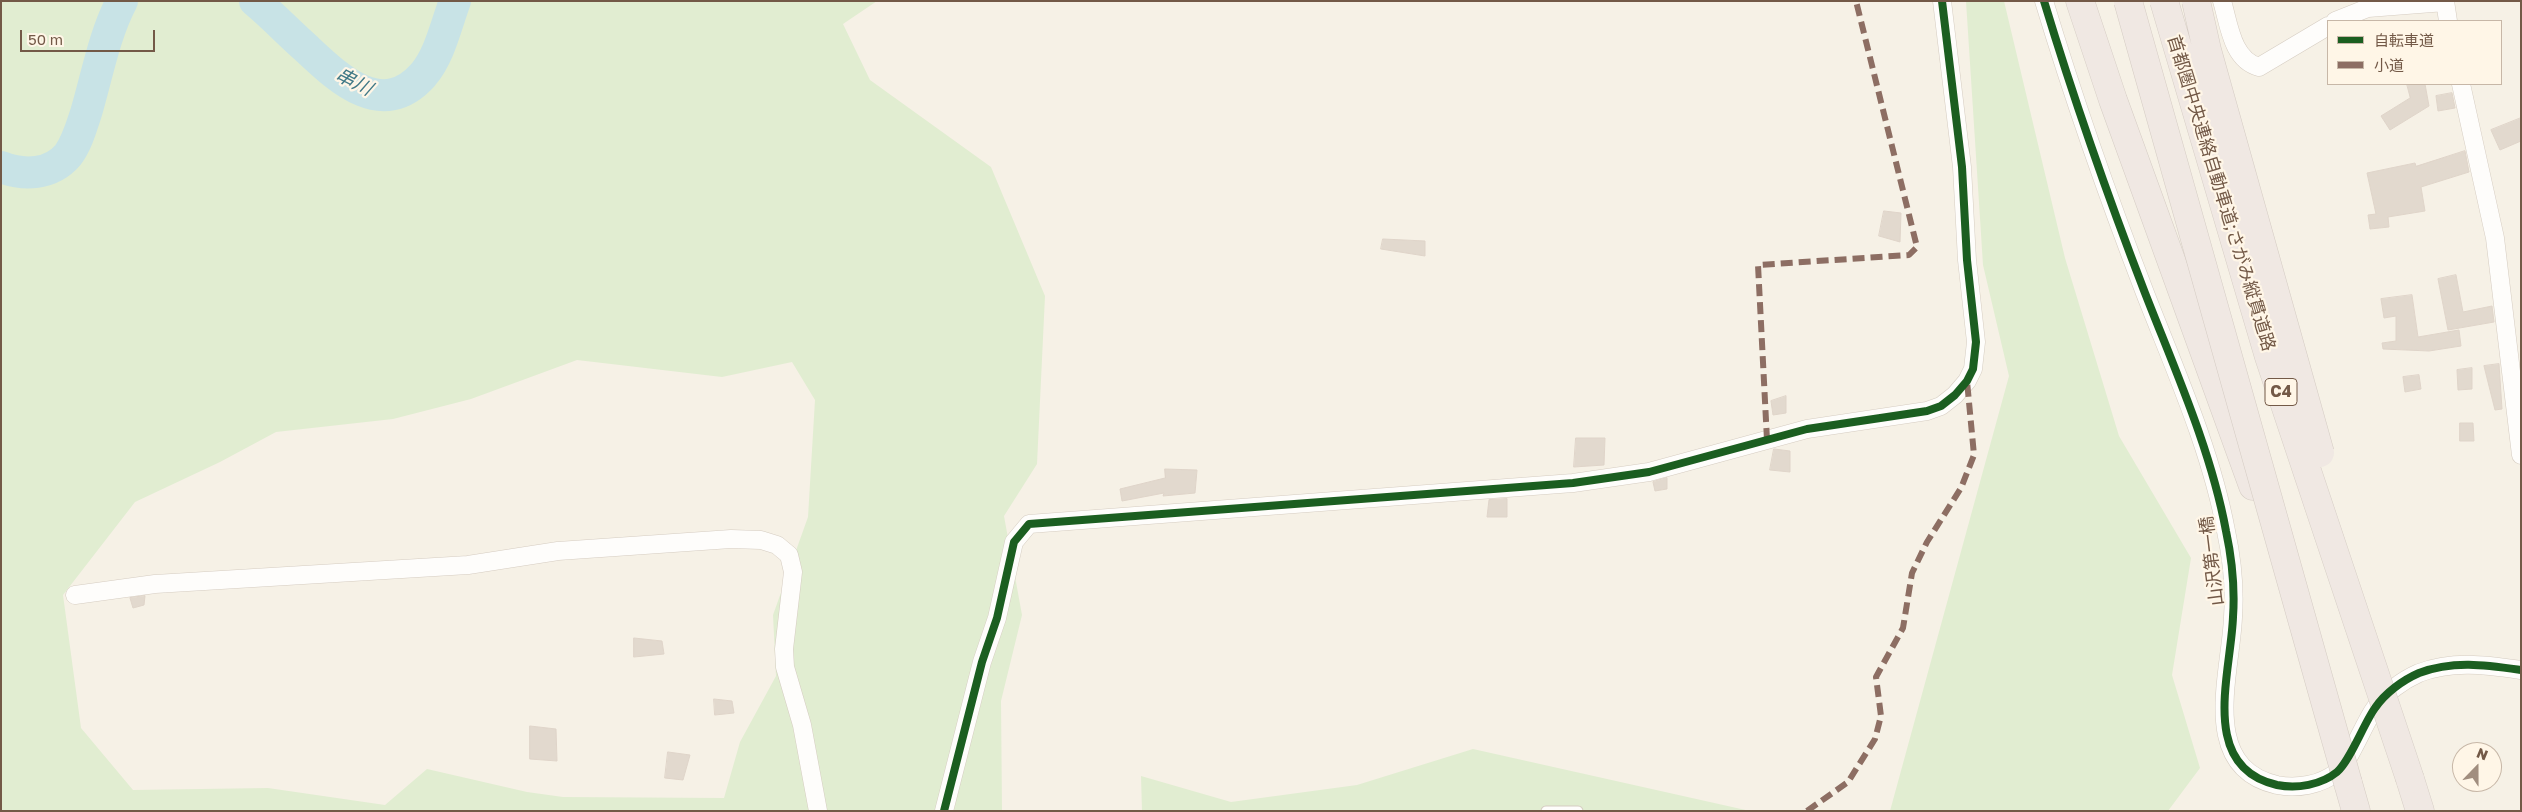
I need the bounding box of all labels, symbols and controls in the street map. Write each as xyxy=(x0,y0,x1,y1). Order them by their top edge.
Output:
scale bar xyxy=(22,20,158,52)
legend xyxy=(2327,20,2502,85)
text: 50 m xyxy=(28,30,63,48)
text: 自転車道 xyxy=(2374,31,2434,49)
street label: 首都圏中央連絡自動車道;さがみ縦貫道路 xyxy=(2163,32,2279,354)
text: 小道 xyxy=(2374,56,2404,74)
water label: 串川 xyxy=(332,63,376,101)
road number: C4 xyxy=(2265,378,2297,406)
street label: 山沢第一橋 xyxy=(2196,515,2228,607)
north arrow xyxy=(2452,742,2502,792)
text: N xyxy=(2474,744,2491,763)

